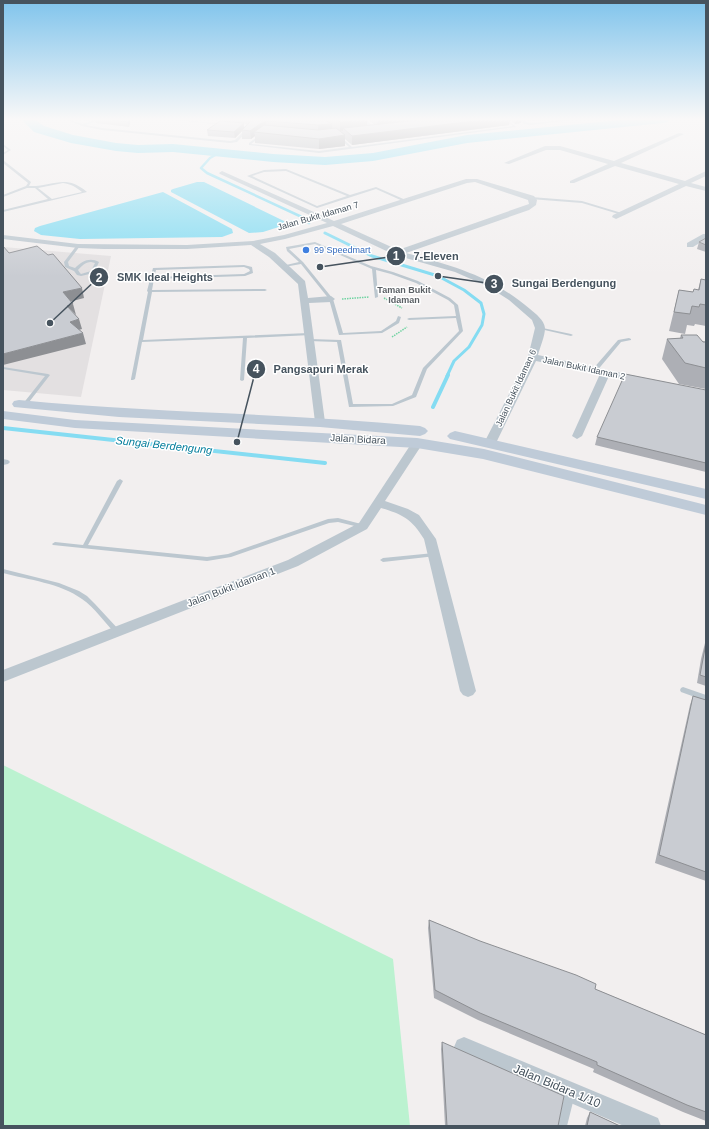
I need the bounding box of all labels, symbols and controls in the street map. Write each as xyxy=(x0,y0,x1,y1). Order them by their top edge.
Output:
street label: Jalan Bukit Idaman 7 xyxy=(276,200,360,232)
callout: 7-Eleven xyxy=(386,244,467,267)
marker: 99 Speedmart xyxy=(301,245,311,255)
place label: 99 Speedmart xyxy=(314,245,371,255)
text: 1 xyxy=(393,249,400,263)
text: 7-Eleven xyxy=(413,250,459,262)
callout: SMK Ideal Heights xyxy=(89,266,221,289)
text: 2 xyxy=(96,271,103,285)
text: SMK Ideal Heights xyxy=(117,271,213,283)
callout: Sungai Berdengung xyxy=(484,272,624,295)
text: 3 xyxy=(491,277,498,291)
text: Sungai Berdengung xyxy=(512,277,616,289)
district label: Taman Bukit Idaman xyxy=(377,285,431,305)
street label: Jalan Bukit Idaman 6 xyxy=(494,348,538,428)
street label: Jalan Bukit Idaman 2 xyxy=(542,354,626,382)
callout: Pangsapuri Merak xyxy=(246,357,377,380)
text: 4 xyxy=(253,362,260,376)
text: Pangsapuri Merak xyxy=(274,363,369,375)
street label: Jalan Bidara xyxy=(330,432,386,446)
water label: Sungai Berdengung xyxy=(115,434,214,456)
street label: Jalan Bukit Idaman 1 xyxy=(185,565,277,609)
street label: Jalan Bidara 1/10 xyxy=(511,1061,603,1111)

